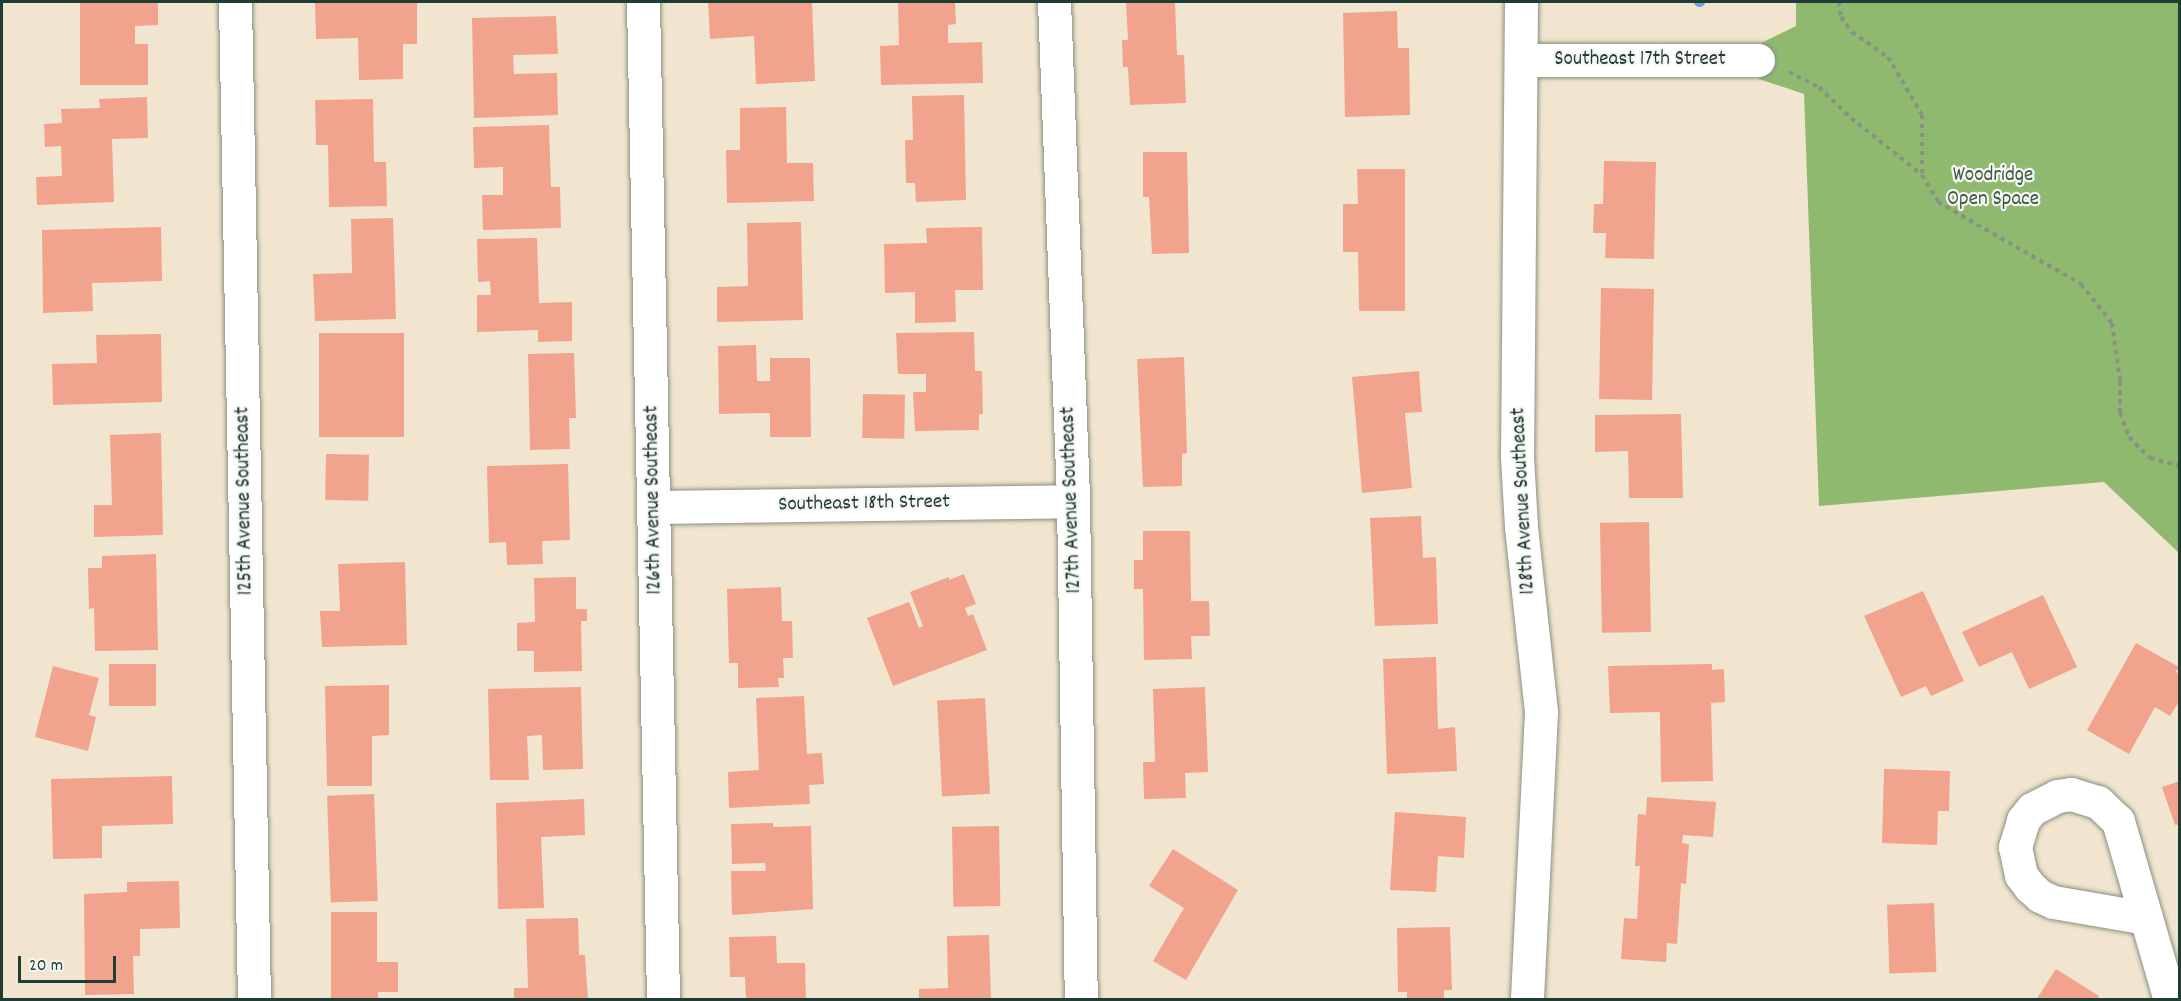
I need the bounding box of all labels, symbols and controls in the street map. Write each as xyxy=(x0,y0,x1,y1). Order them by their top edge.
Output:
street label: Southeast 17th Street xyxy=(1554,47,1726,73)
park label: Woodridge Open Space xyxy=(1947,163,2039,213)
street label: 126th Avenue Southeast xyxy=(640,405,668,595)
street label: 125th Avenue Southeast xyxy=(231,406,259,596)
street label: 127th Avenue Southeast xyxy=(1056,406,1088,594)
street label: 128th Avenue Southeast xyxy=(1507,407,1541,595)
street label: Southeast 18th Street xyxy=(778,490,950,518)
scale bar xyxy=(21,944,118,982)
text: 20 m xyxy=(29,954,63,979)

